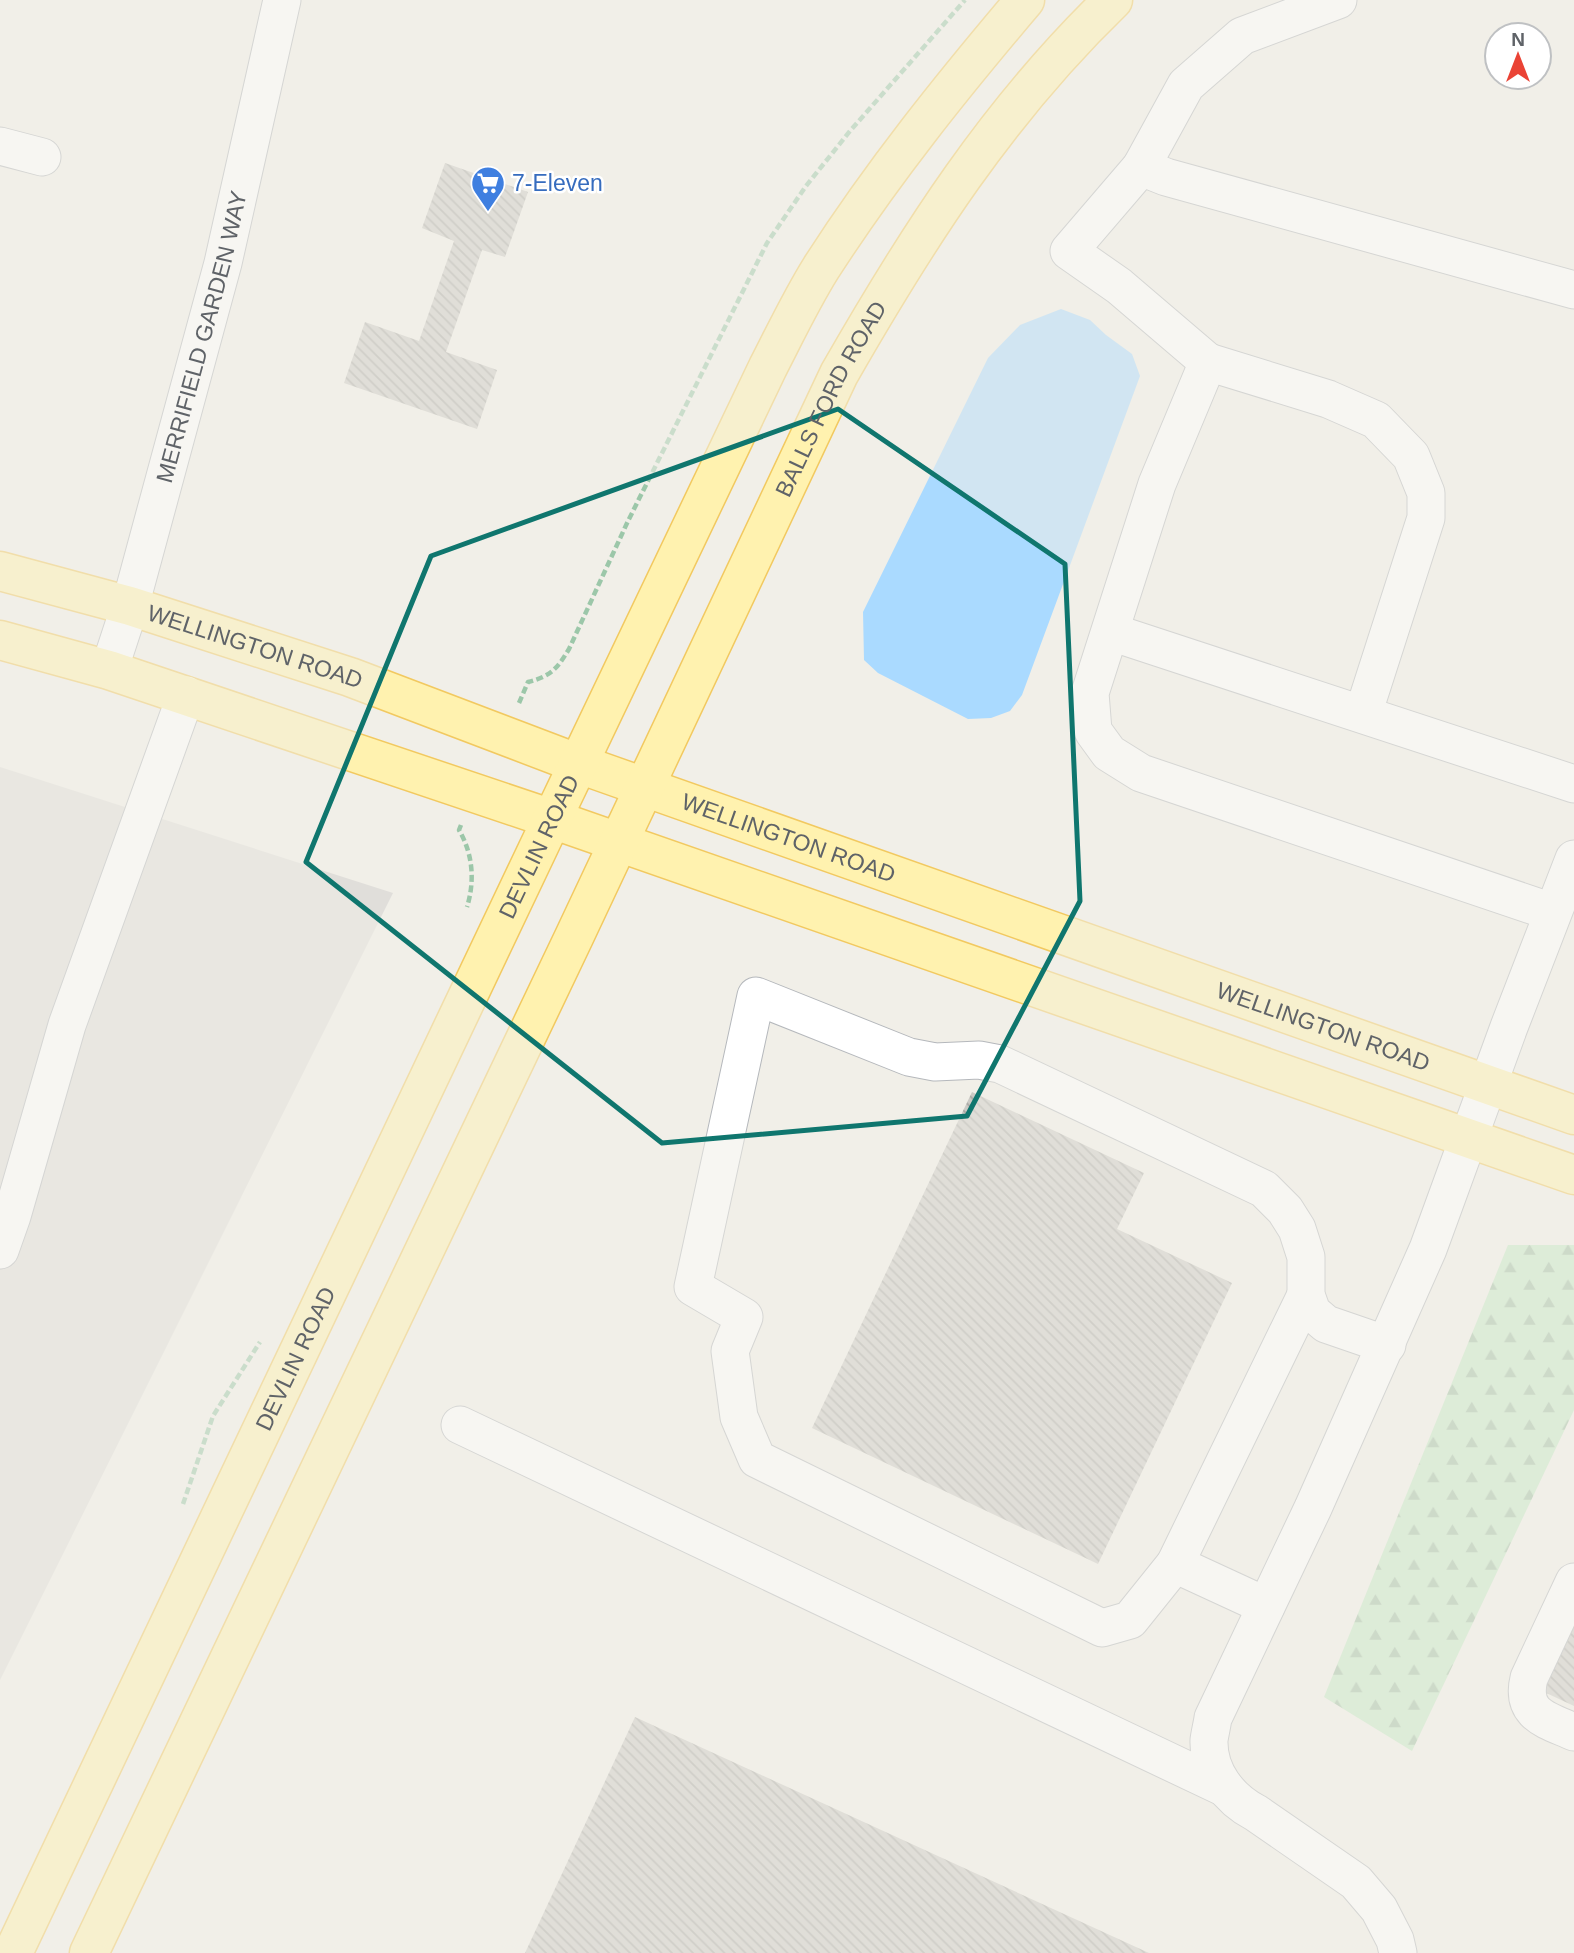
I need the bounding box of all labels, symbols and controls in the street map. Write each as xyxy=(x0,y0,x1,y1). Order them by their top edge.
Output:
north arrow xyxy=(1483,21,1553,91)
text: N xyxy=(1511,29,1525,50)
supermarket icon: 7-Eleven xyxy=(469,164,507,213)
place label: 7-Eleven xyxy=(512,170,603,196)
street label: MERRIFIELD GARDEN WAY xyxy=(151,188,252,485)
street label: BALLS FORD ROAD xyxy=(770,297,892,501)
street label: WELLINGTON ROAD xyxy=(144,599,366,694)
street label: DEVLIN ROAD xyxy=(494,771,584,923)
street label: WELLINGTON ROAD xyxy=(678,788,899,888)
street label: WELLINGTON ROAD xyxy=(1213,977,1434,1076)
street label: DEVLIN ROAD xyxy=(250,1283,341,1435)

